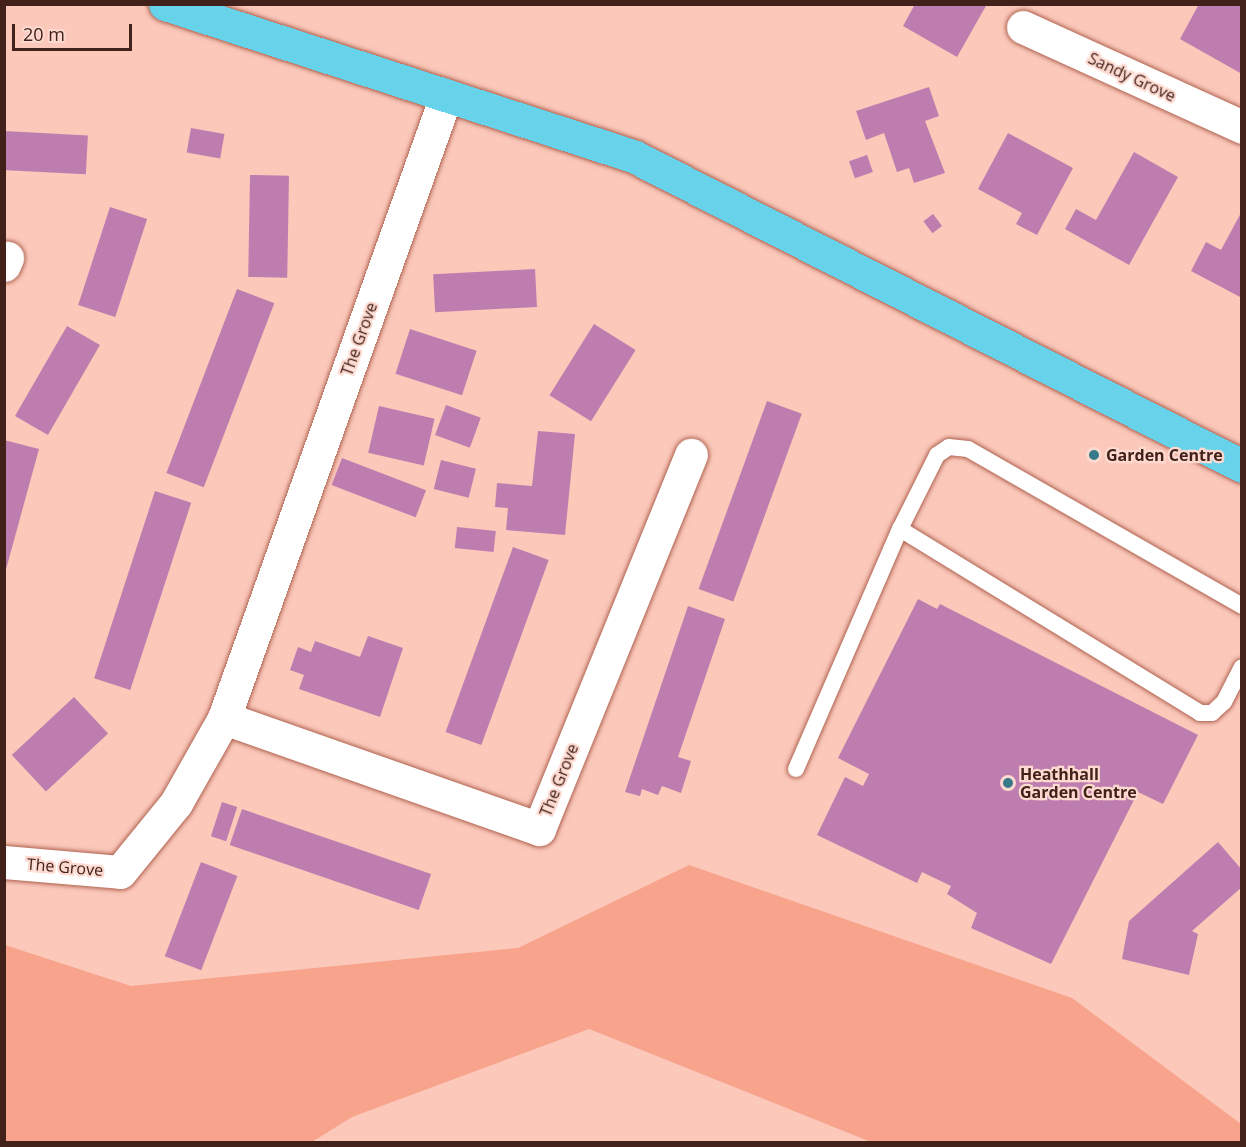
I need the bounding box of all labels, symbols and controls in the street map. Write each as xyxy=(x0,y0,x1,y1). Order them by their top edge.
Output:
scale bar xyxy=(15,12,135,50)
text: 20 m xyxy=(23,22,65,46)
street label: Sandy Grove xyxy=(1085,48,1179,106)
street label: The Grove xyxy=(337,300,381,378)
place label: Garden Centre xyxy=(1106,445,1223,465)
marker: Garden Centre xyxy=(1087,448,1101,462)
street label: The Grove xyxy=(536,741,582,819)
place label: Heathhall Garden Centre xyxy=(1020,764,1137,802)
marker: Heathhall Garden Centre xyxy=(1001,776,1015,790)
street label: The Grove xyxy=(26,854,104,880)

